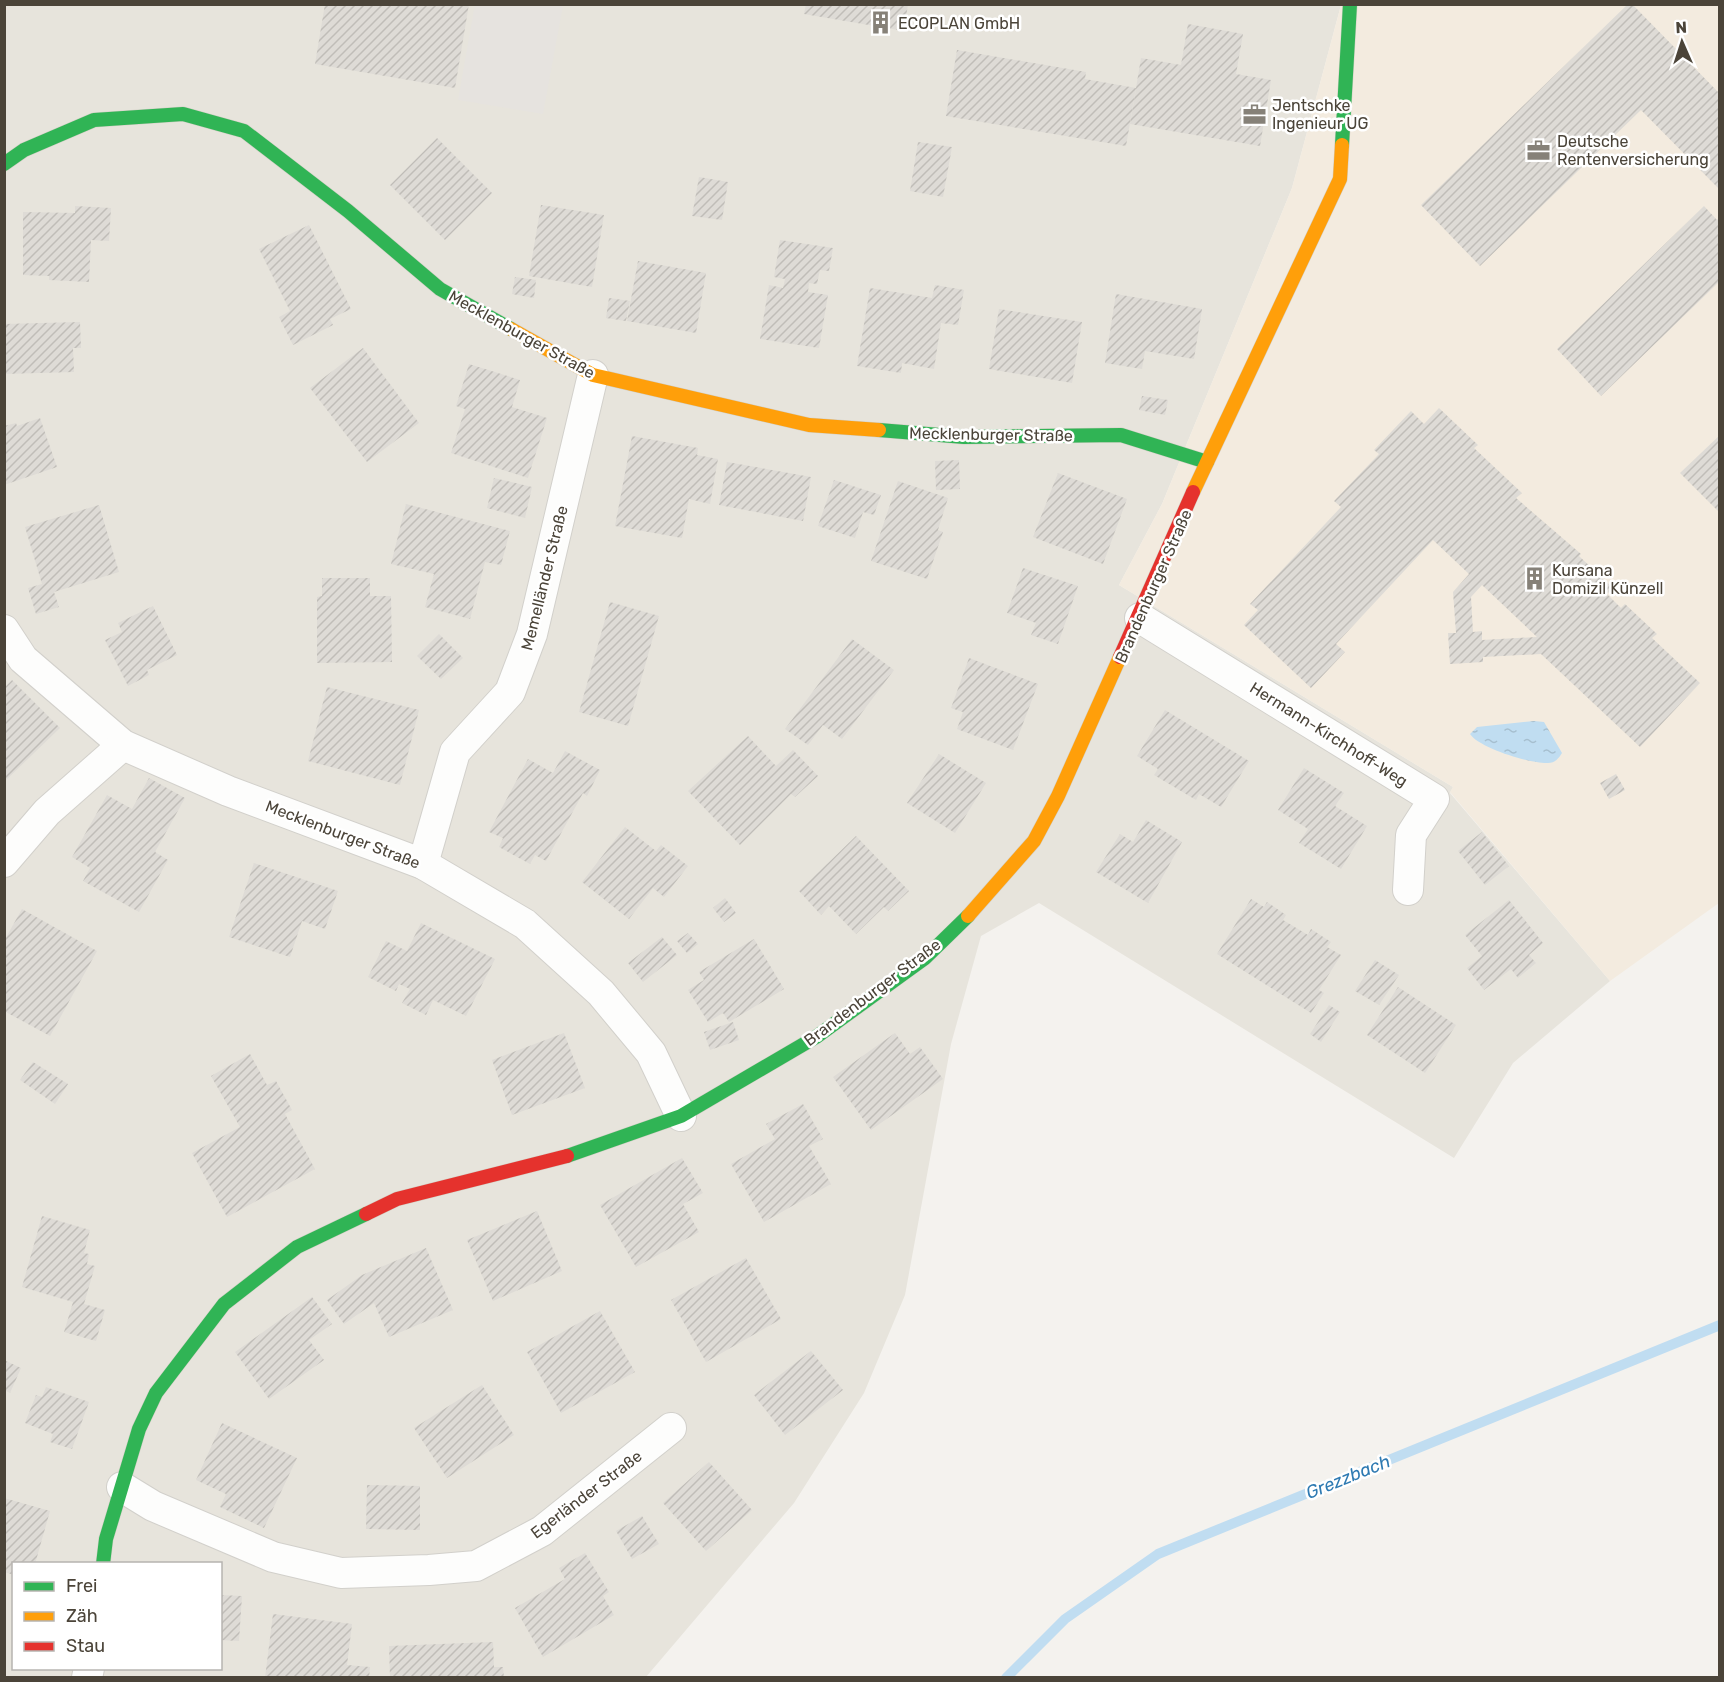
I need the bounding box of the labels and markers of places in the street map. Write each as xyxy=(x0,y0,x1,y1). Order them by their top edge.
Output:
building icon: ECOPLAN GmbH xyxy=(867,10,893,36)
place label: ECOPLAN GmbH xyxy=(898,14,1020,33)
place label: Jentschke Ingenieur UG xyxy=(1272,96,1369,133)
office icon: Jentschke Ingenieur UG xyxy=(1241,101,1267,127)
place label: Deutsche Rentenversicherung xyxy=(1557,132,1709,169)
office icon: Deutsche Rentenversicherung xyxy=(1526,137,1552,163)
place label: Kursana Domizil Künzell xyxy=(1552,561,1664,598)
building icon: Kursana Domizil Künzell xyxy=(1521,566,1547,592)

